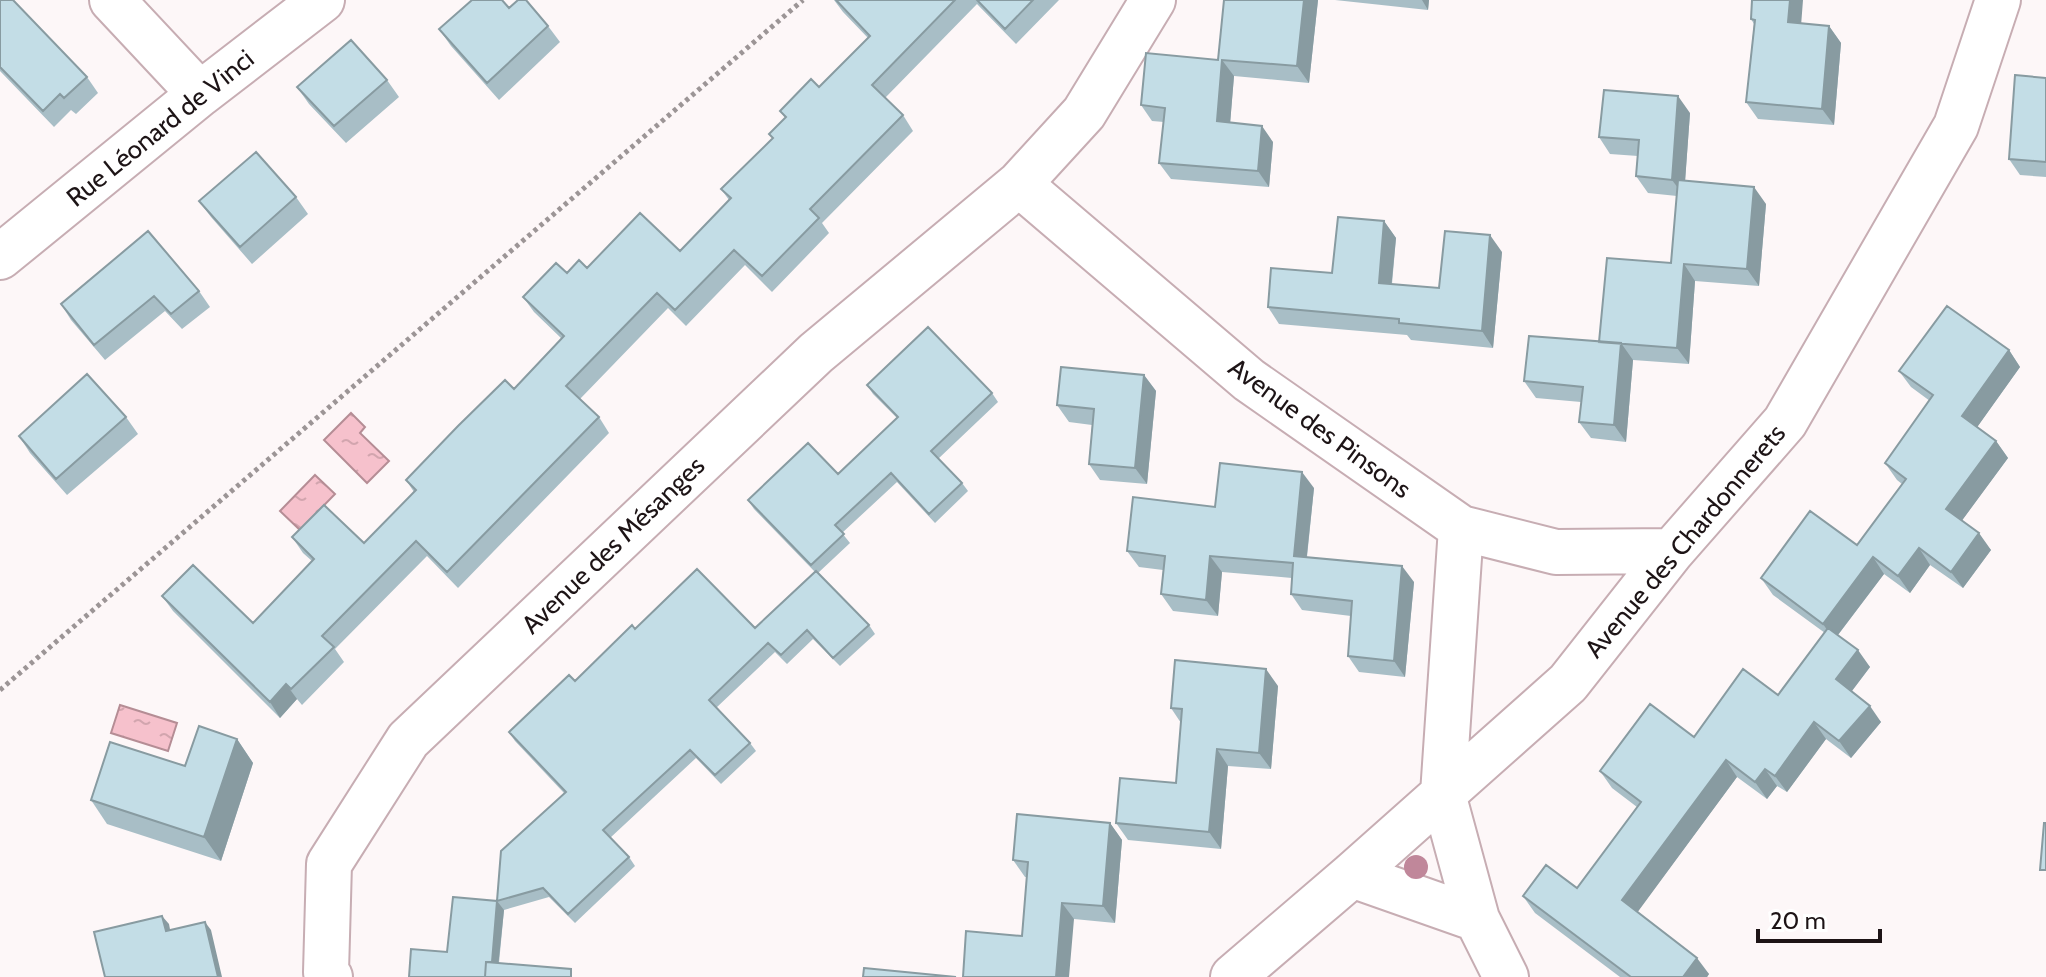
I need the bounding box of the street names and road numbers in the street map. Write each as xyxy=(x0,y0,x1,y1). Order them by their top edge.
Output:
street label: Rue Léonard de Vinci xyxy=(60,43,260,213)
street label: Avenue des Pinsons xyxy=(1223,351,1418,505)
street label: Avenue des Chardonnerets xyxy=(1578,418,1792,664)
street label: Avenue des Mésanges xyxy=(515,449,711,640)

